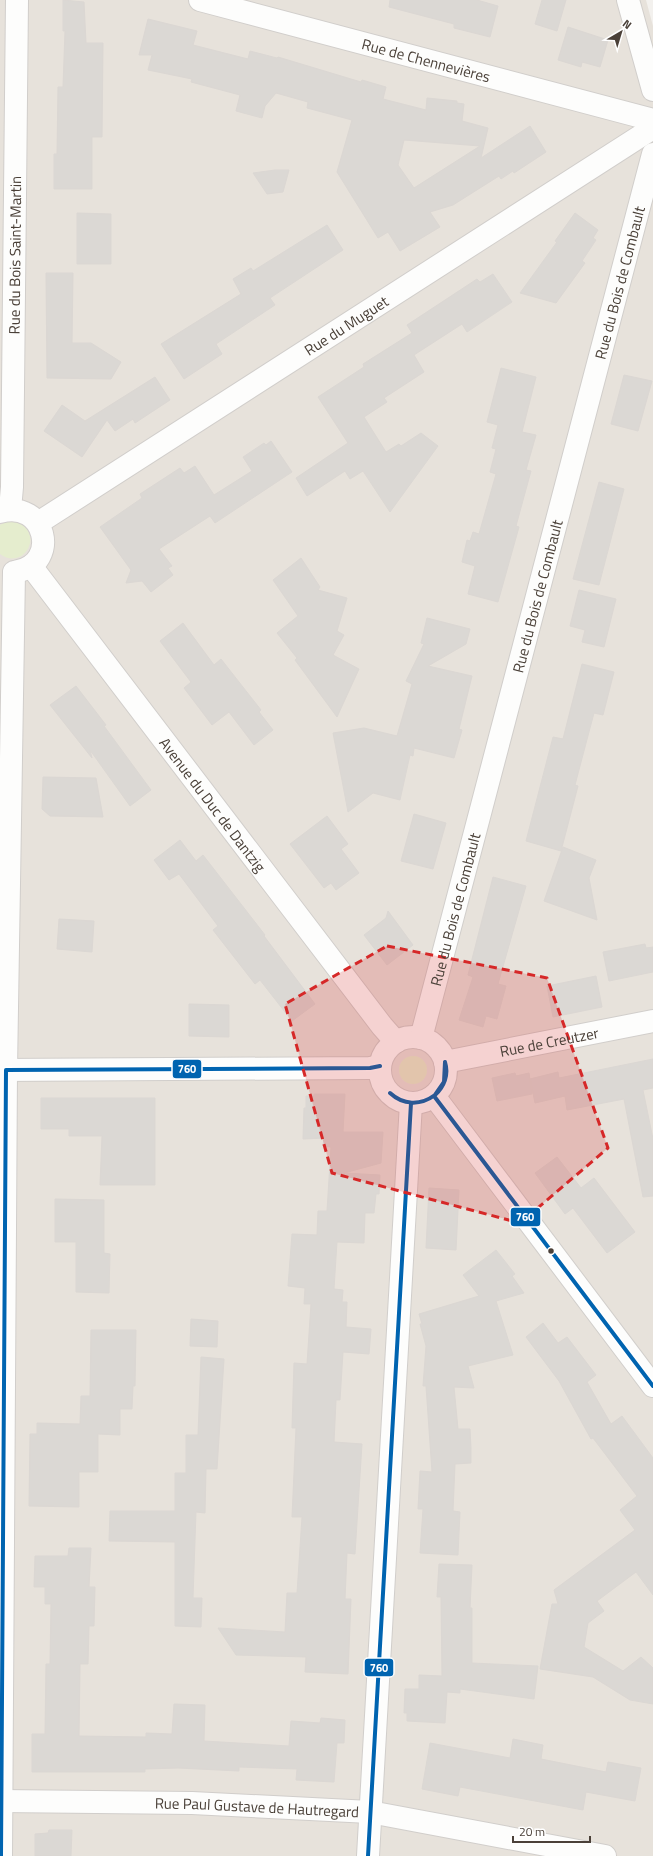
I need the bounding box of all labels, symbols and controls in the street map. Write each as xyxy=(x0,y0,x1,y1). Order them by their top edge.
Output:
north arrow xyxy=(601,12,641,52)
text: N xyxy=(619,15,635,33)
street label: Rue de Chennevières xyxy=(359,32,493,88)
street label: Rue du Bois Saint-Martin xyxy=(2,176,27,334)
street label: Rue du Bois de Combault xyxy=(588,203,651,362)
street label: Rue du Muguet xyxy=(299,289,393,361)
street label: Rue du Bois de Combault xyxy=(506,516,568,675)
street label: Avenue du Duc de Dantzig xyxy=(154,732,272,877)
street label: Rue du Bois de Combault xyxy=(424,830,486,988)
street label: Rue de Creutzer xyxy=(498,1021,600,1062)
line badge: 760 xyxy=(172,1059,202,1079)
text: 760 xyxy=(178,1061,196,1077)
line badge: 760 xyxy=(510,1207,541,1227)
text: 760 xyxy=(516,1209,534,1225)
unlabelled marker xyxy=(546,1246,556,1256)
line badge: 760 xyxy=(364,1658,394,1677)
text: 760 xyxy=(370,1660,388,1676)
street label: Rue Paul Gustave de Hautregard xyxy=(155,1791,360,1823)
scale bar xyxy=(513,1818,590,1844)
text: 20 m xyxy=(519,1822,545,1841)

